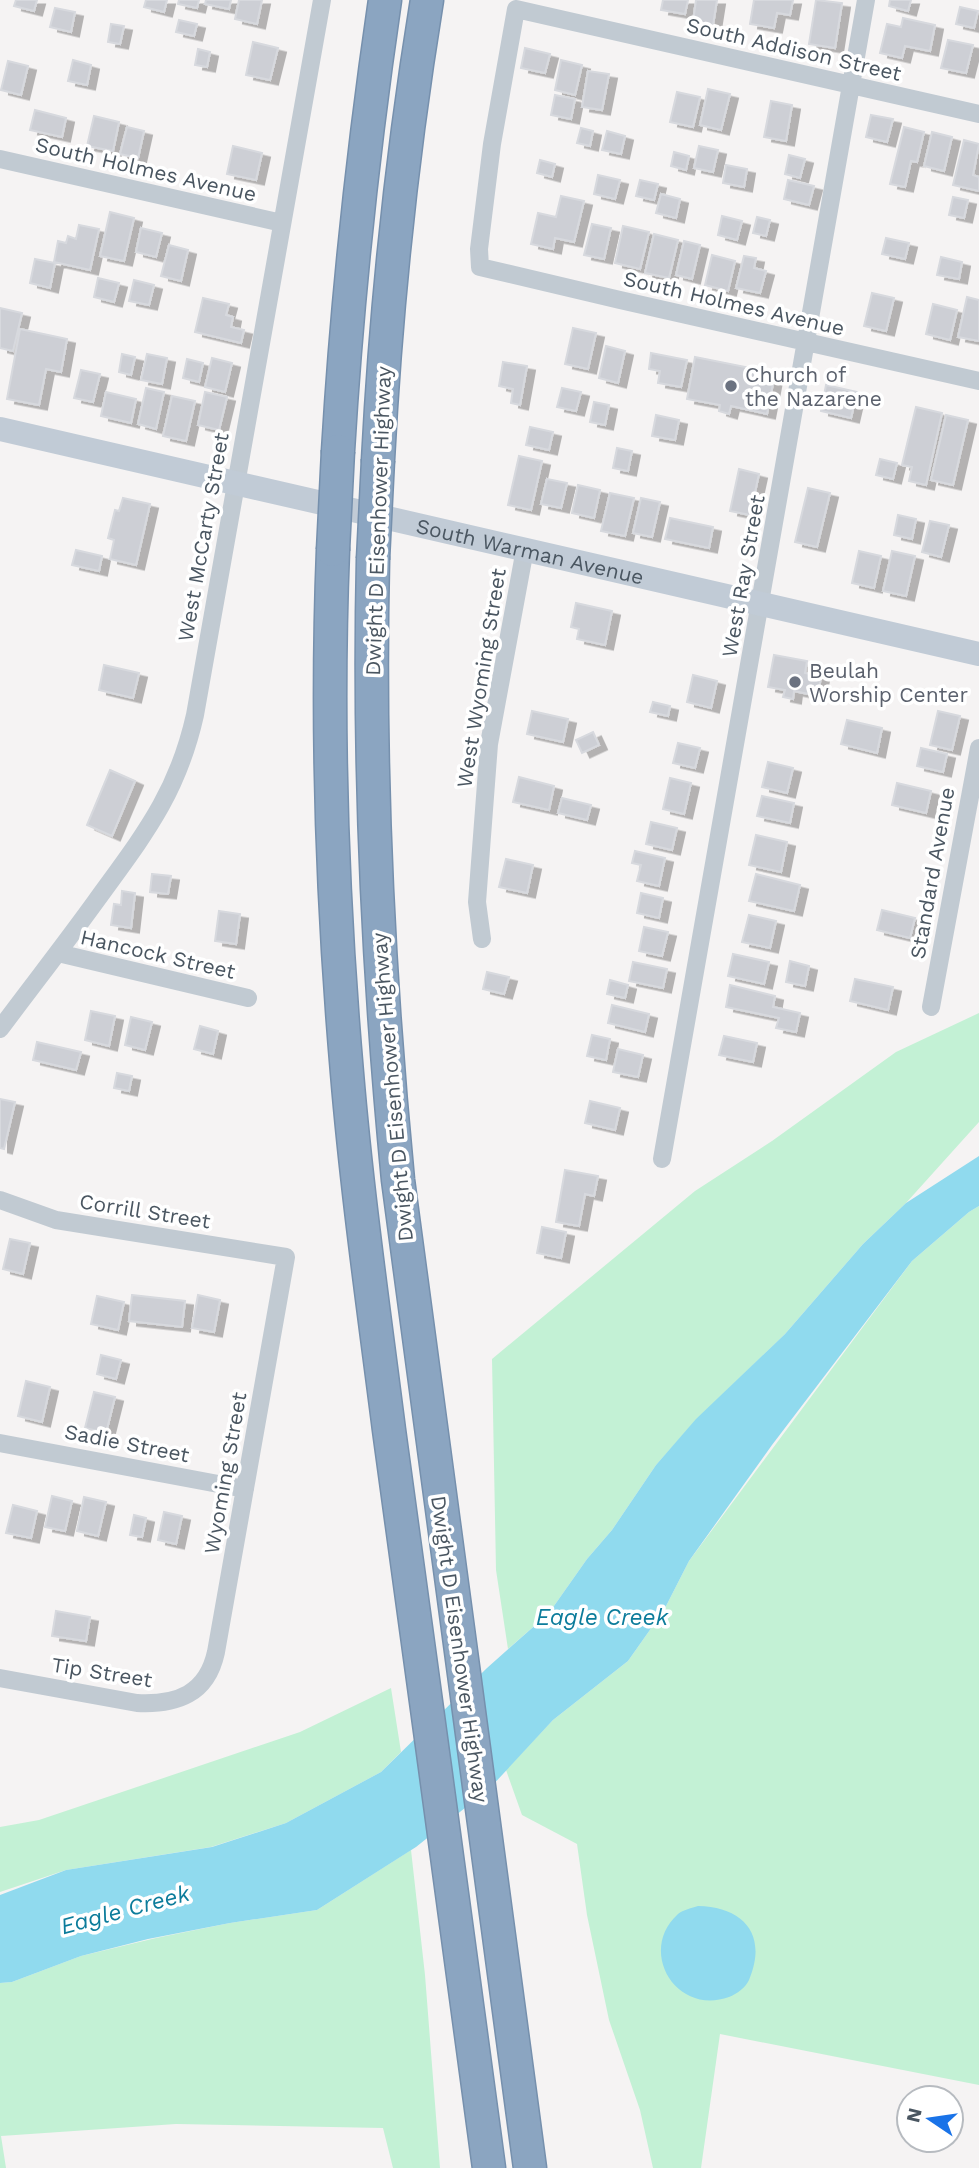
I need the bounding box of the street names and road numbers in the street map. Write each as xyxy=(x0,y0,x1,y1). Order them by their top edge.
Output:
street label: South Addison Street xyxy=(684,12,904,86)
street label: South Holmes Avenue xyxy=(33,131,259,207)
street label: South Holmes Avenue xyxy=(621,265,847,341)
street label: Dwight D Eisenhower Highway xyxy=(360,366,396,676)
street label: West McCarty Street xyxy=(172,430,234,643)
street label: West Ray Street xyxy=(716,493,770,659)
street label: South Warman Avenue xyxy=(414,513,646,589)
street label: West Wyoming Street xyxy=(451,566,511,790)
street label: Standard Avenue xyxy=(905,785,959,961)
street label: Hancock Street xyxy=(78,924,238,984)
street label: Dwight D Eisenhower Highway xyxy=(366,931,418,1242)
street label: Corrill Street xyxy=(78,1188,212,1234)
street label: Wyoming Street xyxy=(198,1390,252,1556)
street label: Sadie Street xyxy=(63,1419,192,1467)
street label: Dwight D Eisenhower Highway xyxy=(426,1494,494,1804)
street label: Tip Street xyxy=(50,1652,154,1692)

